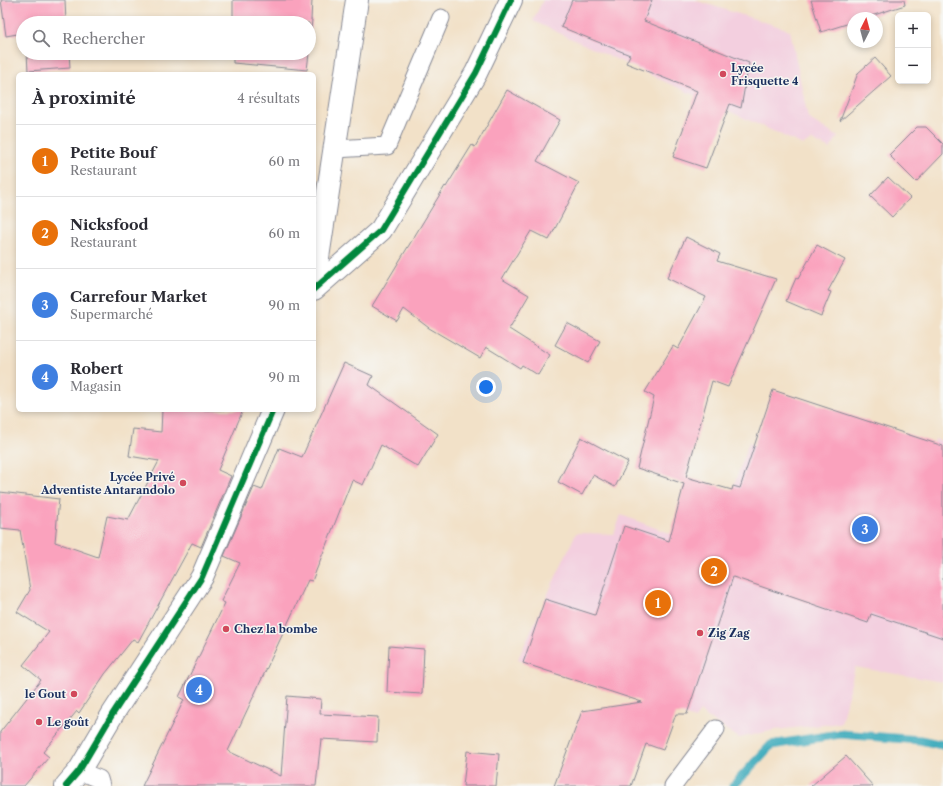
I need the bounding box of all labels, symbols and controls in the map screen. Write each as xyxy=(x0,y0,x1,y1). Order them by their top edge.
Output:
north arrow xyxy=(847,12,883,48)
map controls xyxy=(895,12,931,84)
button: + xyxy=(895,12,931,48)
search box xyxy=(16,16,316,60)
icon: search xyxy=(30,27,52,49)
text: Rechercher xyxy=(62,29,145,48)
button: − xyxy=(895,48,931,84)
place label: Lycée Frisquette 4 xyxy=(731,61,799,88)
marker: Lycée Frisquette 4 xyxy=(718,69,728,79)
text: À proximité xyxy=(32,88,136,108)
text: 4 résultats xyxy=(237,90,300,106)
text: Petite Bouf xyxy=(70,143,156,162)
text: 1 xyxy=(42,153,48,169)
text: 60 m xyxy=(269,153,300,169)
text: Restaurant xyxy=(70,162,137,178)
text: Nicksfood xyxy=(70,215,148,234)
text: 2 xyxy=(41,225,49,241)
text: 60 m xyxy=(269,225,300,241)
text: Restaurant xyxy=(70,234,137,250)
text: Carrefour Market xyxy=(70,287,207,306)
text: 3 xyxy=(41,297,49,313)
text: 90 m xyxy=(269,297,300,313)
text: Supermarché xyxy=(70,306,153,322)
text: Robert xyxy=(70,359,123,378)
text: 4 xyxy=(41,369,49,385)
text: 90 m xyxy=(269,369,300,385)
your location xyxy=(476,377,496,397)
text: Magasin xyxy=(70,378,121,394)
place label: Lycée Privé Adventiste Antarandolo xyxy=(40,470,175,497)
marker: Lycée Privé Adventiste Antarandolo xyxy=(178,478,188,488)
pin: 3 xyxy=(852,514,878,544)
pin: 2 xyxy=(701,556,727,586)
pin: 1 xyxy=(645,588,671,618)
place label: Chez la bombe xyxy=(234,622,318,636)
marker: Chez la bombe xyxy=(221,624,231,634)
place label: Zig Zag xyxy=(708,626,750,640)
marker: Zig Zag xyxy=(695,628,705,638)
pin: 4 xyxy=(186,675,212,705)
place label: le Gout xyxy=(25,687,67,701)
marker: le Gout xyxy=(69,689,79,699)
place label: Le goût xyxy=(47,715,90,729)
marker: Le goût xyxy=(34,717,44,727)

